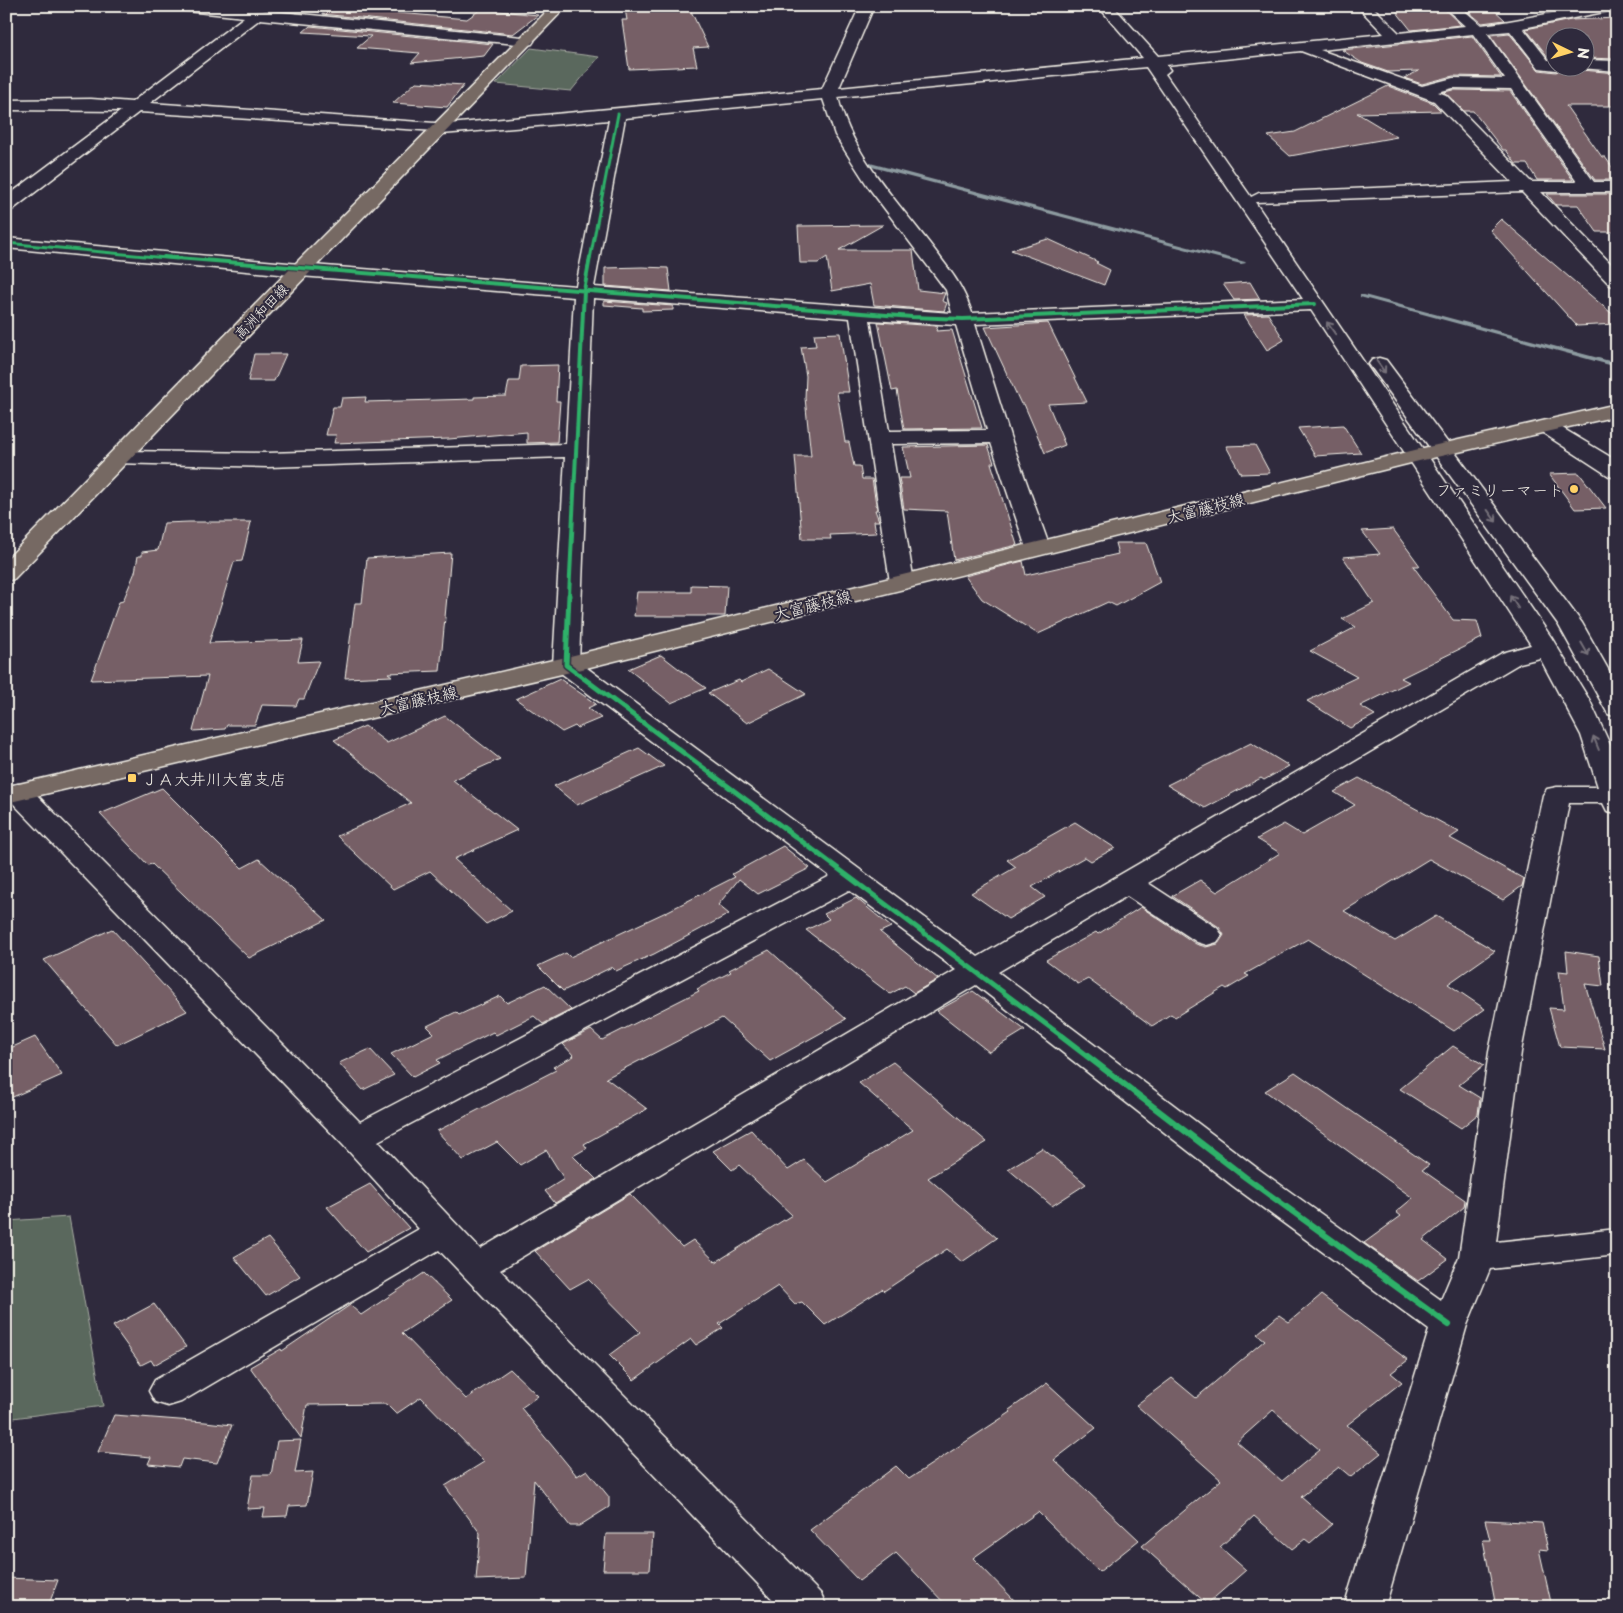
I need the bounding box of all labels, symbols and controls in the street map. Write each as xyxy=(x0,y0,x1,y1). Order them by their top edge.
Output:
north arrow xyxy=(1546,28,1596,78)
text: N xyxy=(1573,47,1594,60)
street label: 高洲和田線 xyxy=(229,279,293,343)
one-way arrow xyxy=(1326,321,1336,335)
one-way arrow xyxy=(1376,360,1386,374)
place label: ファミリーマート xyxy=(1436,477,1564,501)
marker: ファミリーマート xyxy=(1568,483,1580,495)
street label: 大富藤枝線 xyxy=(1163,486,1247,528)
one-way arrow xyxy=(1487,509,1497,523)
street label: 大富藤枝線 xyxy=(770,583,854,625)
one-way arrow xyxy=(1509,596,1519,610)
one-way arrow xyxy=(1581,641,1590,656)
street label: 大富藤枝線 xyxy=(376,678,460,720)
one-way arrow xyxy=(1590,735,1599,750)
place label: ＪＡ大井川大富支店 xyxy=(142,766,286,790)
marker: ＪＡ大井川大富支店 xyxy=(126,772,138,784)

